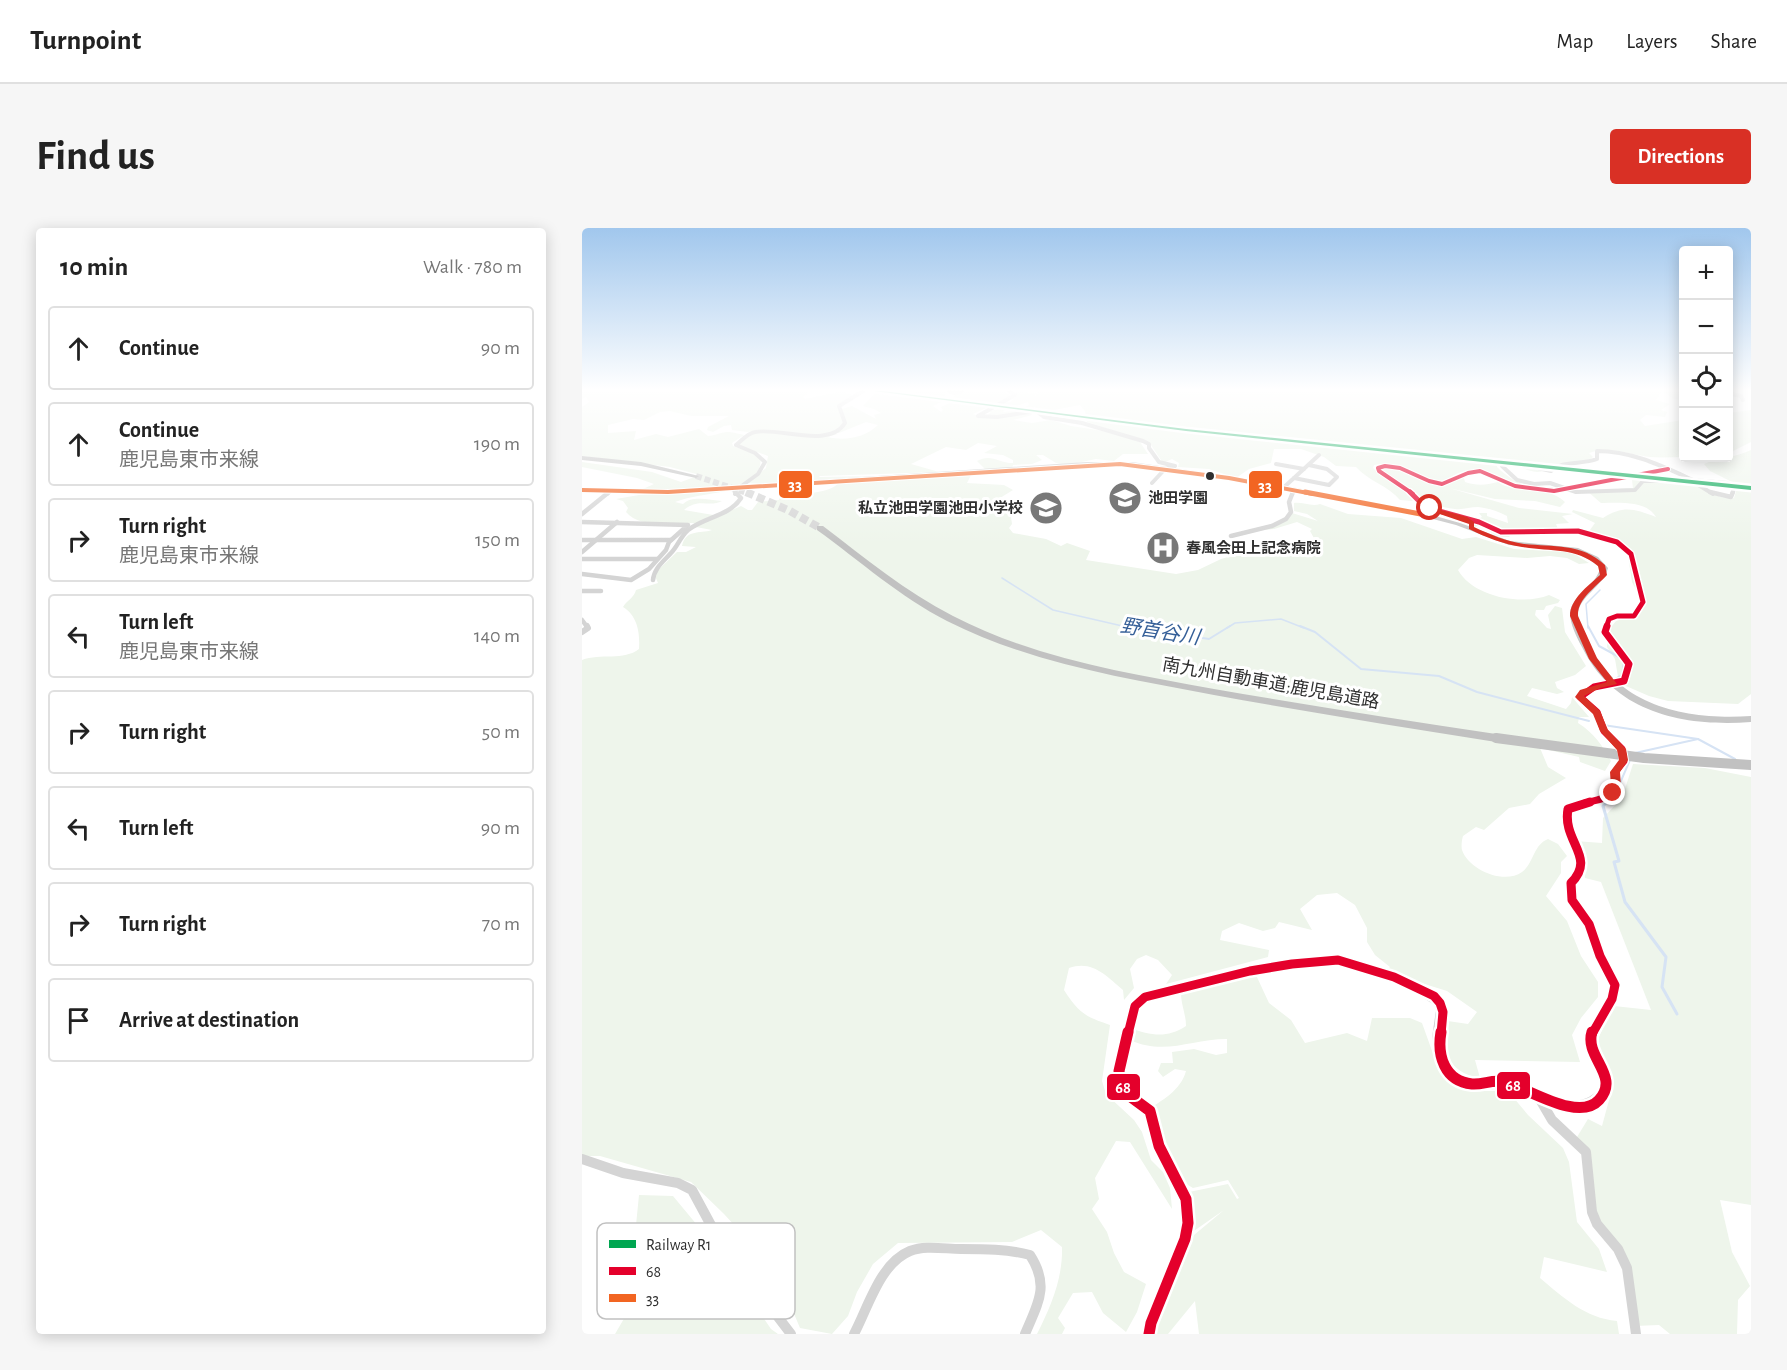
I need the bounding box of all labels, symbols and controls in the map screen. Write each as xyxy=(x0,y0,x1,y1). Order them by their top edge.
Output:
text: Turnpoint xyxy=(30,27,141,55)
text: Map xyxy=(1557,31,1593,52)
text: Layers xyxy=(1626,31,1677,52)
text: Share xyxy=(1710,31,1757,52)
button: Directions xyxy=(1610,129,1751,184)
text: Find us xyxy=(36,135,155,177)
map controls xyxy=(1679,246,1733,462)
button: + xyxy=(1679,246,1733,300)
text: 10 min xyxy=(60,254,128,280)
text: Walk · 780 m xyxy=(423,257,522,277)
button: − xyxy=(1679,300,1733,354)
icon: ahead xyxy=(62,332,95,365)
text: Continue xyxy=(119,337,199,359)
text: 90 m xyxy=(481,338,520,358)
button: locate xyxy=(1679,354,1733,408)
button: layers xyxy=(1679,408,1733,462)
text: Continue xyxy=(119,419,199,441)
icon: ahead xyxy=(62,428,95,461)
text: 190 m xyxy=(474,434,520,454)
text: 鹿児島東市来線 xyxy=(119,450,259,470)
line badge: 33 xyxy=(778,470,813,499)
unlabelled marker xyxy=(1204,470,1216,482)
line badge: 33 xyxy=(1248,470,1283,499)
text: 33 xyxy=(788,477,802,493)
text: 33 xyxy=(1258,478,1272,494)
school or university icon: 池田学園 xyxy=(1107,480,1143,516)
school or university icon: 私立池田学園池田小学校 xyxy=(1028,490,1064,526)
place label: 池田学園 xyxy=(1148,490,1208,506)
route start xyxy=(1416,494,1442,520)
place label: 私立池田学園池田小学校 xyxy=(858,500,1023,516)
text: Turn right xyxy=(119,515,206,537)
icon: right xyxy=(62,524,95,557)
text: 150 m xyxy=(475,530,520,550)
hospital icon: 春風会田上記念病院 xyxy=(1145,530,1181,566)
place label: 春風会田上記念病院 xyxy=(1186,540,1321,556)
text: 鹿児島東市来線 xyxy=(119,546,259,566)
text: Turn left xyxy=(119,611,193,633)
water label: 野首谷川 xyxy=(1119,615,1203,648)
icon: left xyxy=(62,620,95,653)
text: 140 m xyxy=(474,626,520,646)
text: 鹿児島東市来線 xyxy=(119,642,259,662)
street label: 南九州自動車道;鹿児島道路 xyxy=(1161,654,1381,712)
icon: right xyxy=(62,716,95,749)
text: Turn right xyxy=(119,721,206,743)
text: 50 m xyxy=(482,722,520,742)
route end xyxy=(1599,779,1625,805)
icon: left xyxy=(62,812,95,845)
text: Turn left xyxy=(119,817,193,839)
text: 90 m xyxy=(481,818,520,838)
icon: right xyxy=(62,908,95,941)
text: Turn right xyxy=(119,913,206,935)
text: 70 m xyxy=(482,914,520,934)
icon: arrive xyxy=(62,1004,95,1037)
text: Arrive at destination xyxy=(119,1009,299,1031)
line badge: 68 xyxy=(1496,1071,1531,1100)
line badge: 68 xyxy=(1106,1073,1141,1101)
text: 68 xyxy=(1505,1078,1521,1094)
text: 68 xyxy=(1115,1080,1131,1096)
legend xyxy=(597,1223,795,1319)
text: Railway R1 xyxy=(646,1237,711,1254)
text: 68 xyxy=(646,1264,661,1280)
text: 33 xyxy=(646,1291,659,1307)

